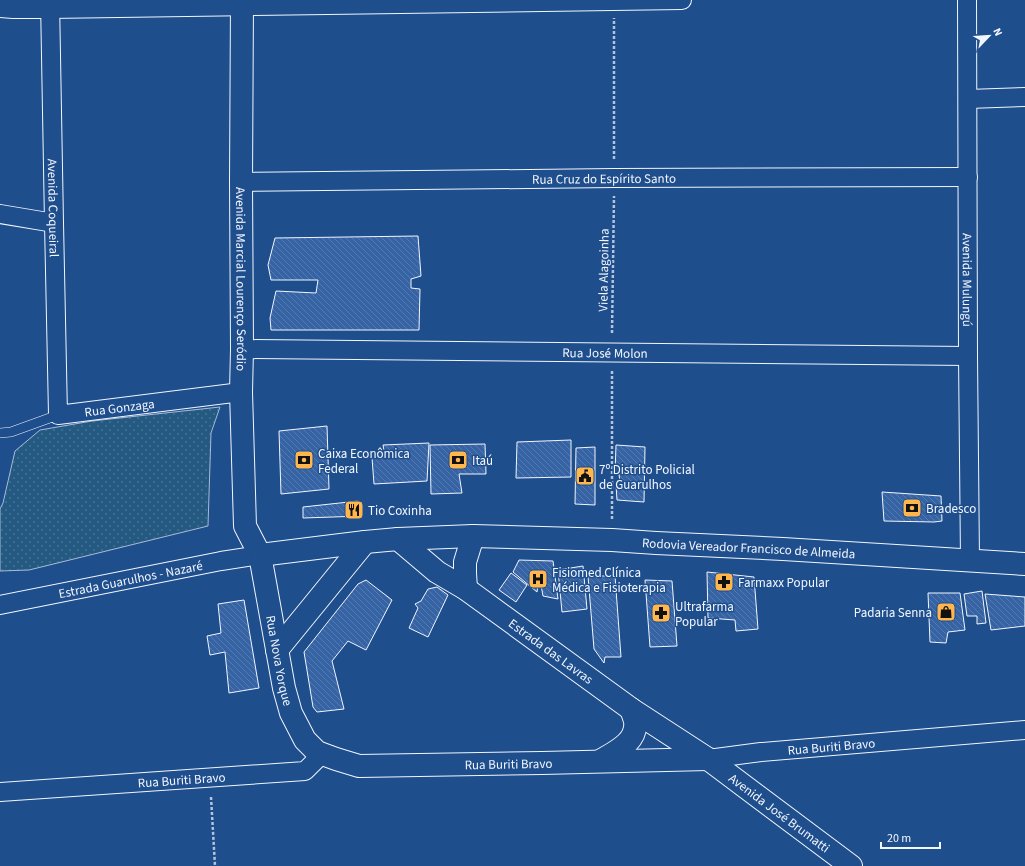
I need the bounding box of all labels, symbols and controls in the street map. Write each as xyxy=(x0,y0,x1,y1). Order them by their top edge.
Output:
north arrow xyxy=(969,16,1009,56)
text: N xyxy=(989,25,1006,38)
street label: Avenida Coqueiral xyxy=(43,158,63,258)
street label: Rua Cruz do Espírito Santo xyxy=(532,170,676,189)
street label: Avenida Marcial Lourenço Seródio xyxy=(231,187,250,371)
street label: Viela Alagoinha xyxy=(594,228,614,312)
street label: Avenida Mulungú xyxy=(958,233,976,327)
street label: Rua José Molon xyxy=(562,344,648,363)
street label: Rua Gonzaga xyxy=(83,395,156,422)
place label: Caixa Econômica Federal xyxy=(318,445,410,478)
bank icon: Caixa Econômica Federal xyxy=(293,449,315,471)
bank icon: Itaú xyxy=(447,449,469,471)
place label: Itaú xyxy=(472,452,493,470)
place label: 7º Distrito Policial de Guarulhos xyxy=(599,461,695,494)
public building icon: 7º Distrito Policial de Guarulhos xyxy=(574,465,596,487)
bank icon: Bradesco xyxy=(901,497,923,519)
restaurant icon: Tio Coxinha xyxy=(343,499,365,521)
place label: Bradesco xyxy=(926,500,976,518)
place label: Tio Coxinha xyxy=(368,502,432,520)
street label: Rodovia Vereador Francisco de Almeida xyxy=(641,534,856,563)
street label: Estrada Guarulhos - Nazaré xyxy=(57,557,204,603)
place label: Fisiomed Clínica Médica e Fisioterapia xyxy=(552,564,666,597)
hospital icon: Fisiomed Clínica Médica e Fisioterapia xyxy=(527,568,549,590)
pharmacy icon: Farmaxx Popular xyxy=(713,571,735,593)
place label: Farmaxx Popular xyxy=(738,574,830,592)
place label: Ultrafarma Popular xyxy=(675,598,734,631)
shop icon: Padaria Senna xyxy=(935,601,957,623)
pharmacy icon: Ultrafarma Popular xyxy=(650,602,672,624)
place label: Padaria Senna xyxy=(854,604,932,622)
street label: Rua Nova Yorque xyxy=(261,614,297,708)
street label: Estrada das Lavras xyxy=(505,615,597,689)
street label: Rua Buriti Bravo xyxy=(787,735,876,760)
street label: Rua Buriti Bravo xyxy=(464,755,553,774)
street label: Rua Buriti Bravo xyxy=(137,769,226,792)
street label: Avenida José Brumatti xyxy=(725,770,833,857)
scale bar xyxy=(881,824,940,850)
text: 20 m xyxy=(887,830,911,847)

